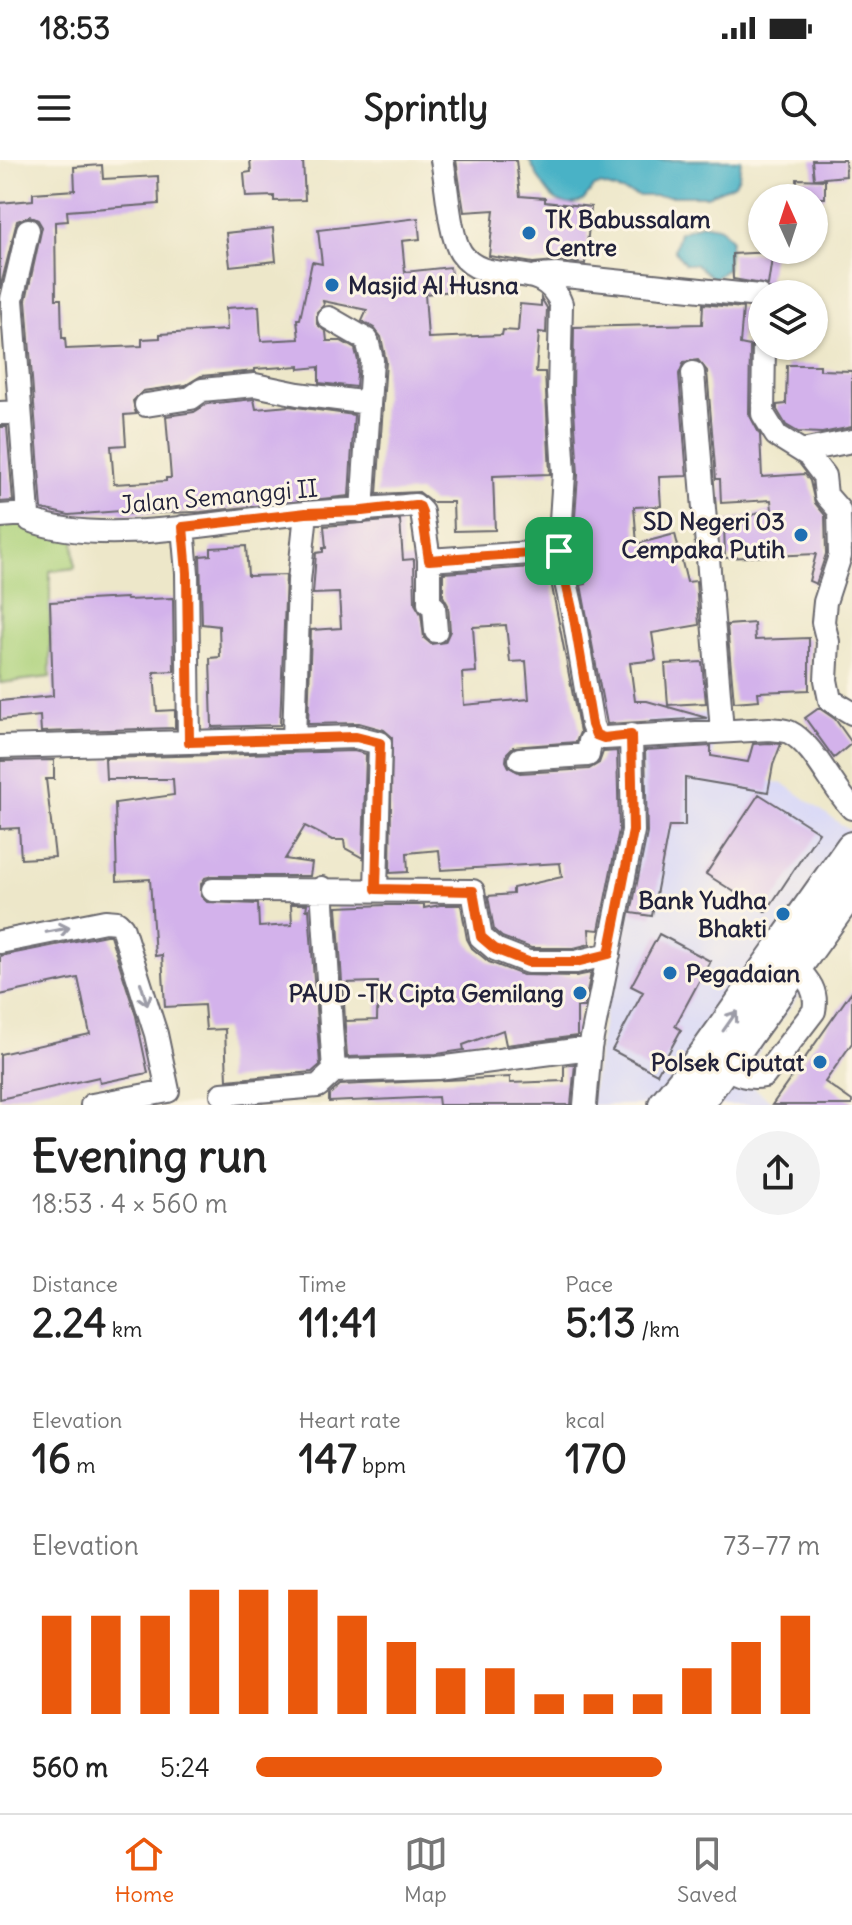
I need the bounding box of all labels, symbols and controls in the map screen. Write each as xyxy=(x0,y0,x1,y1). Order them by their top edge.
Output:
text: 18:53 xyxy=(40,9,110,47)
icon: menu xyxy=(32,86,76,130)
text: Sprintly xyxy=(364,86,488,131)
icon: search xyxy=(776,86,820,130)
north arrow xyxy=(748,184,828,264)
map controls xyxy=(748,184,828,360)
place label: TK Babussalam Centre xyxy=(545,204,710,262)
marker: TK Babussalam Centre xyxy=(520,224,538,242)
place label: Masjid Al Husna xyxy=(348,270,519,300)
marker: Masjid Al Husna xyxy=(323,276,341,294)
button: layers xyxy=(748,280,828,360)
street label: Jalan Semanggi II xyxy=(119,472,319,520)
place label: SD Negeri 03 Cempaka Putih xyxy=(621,506,785,564)
pin xyxy=(525,517,593,585)
marker: SD Negeri 03 Cempaka Putih xyxy=(792,526,810,544)
icon: arrive xyxy=(537,529,581,573)
place label: Bank Yudha Bhakti xyxy=(638,885,767,943)
marker: Bank Yudha Bhakti xyxy=(774,905,792,923)
one-way arrow xyxy=(45,922,71,937)
place label: Pegadaian xyxy=(686,958,800,988)
marker: Pegadaian xyxy=(661,964,679,982)
place label: PAUD -TK Cipta Gemilang xyxy=(288,978,564,1008)
one-way arrow xyxy=(137,981,152,1007)
marker: PAUD -TK Cipta Gemilang xyxy=(571,984,589,1002)
one-way arrow xyxy=(721,1011,738,1032)
place label: Polsek Ciputat xyxy=(651,1047,805,1077)
marker: Polsek Ciputat xyxy=(811,1053,829,1071)
text: Evening run xyxy=(32,1129,267,1184)
button: share xyxy=(736,1131,820,1215)
text: 18:53 · 4 × 560 m xyxy=(32,1187,228,1220)
text: Distance xyxy=(32,1270,118,1298)
text: Time xyxy=(299,1270,346,1298)
text: Pace xyxy=(565,1270,613,1298)
text: 2.24 xyxy=(32,1298,107,1348)
text: 11:41 xyxy=(299,1298,378,1348)
text: 5:13 xyxy=(565,1298,636,1348)
text: km xyxy=(107,1315,142,1343)
text: /km xyxy=(636,1315,680,1343)
text: Elevation xyxy=(32,1406,122,1434)
text: Heart rate xyxy=(299,1406,401,1434)
text: kcal xyxy=(565,1406,605,1434)
text: 16 xyxy=(32,1434,71,1484)
text: 147 xyxy=(299,1434,357,1484)
text: 170 xyxy=(565,1434,627,1484)
text: m xyxy=(71,1451,96,1479)
text: bpm xyxy=(357,1451,406,1479)
text: Elevation xyxy=(32,1529,139,1562)
text: 73–77 m xyxy=(723,1529,820,1562)
text: 560 m xyxy=(32,1751,108,1784)
text: 5:24 xyxy=(160,1751,210,1784)
tab: Home xyxy=(115,1832,174,1908)
tab: Map xyxy=(404,1832,448,1908)
tab: Saved xyxy=(677,1832,737,1908)

